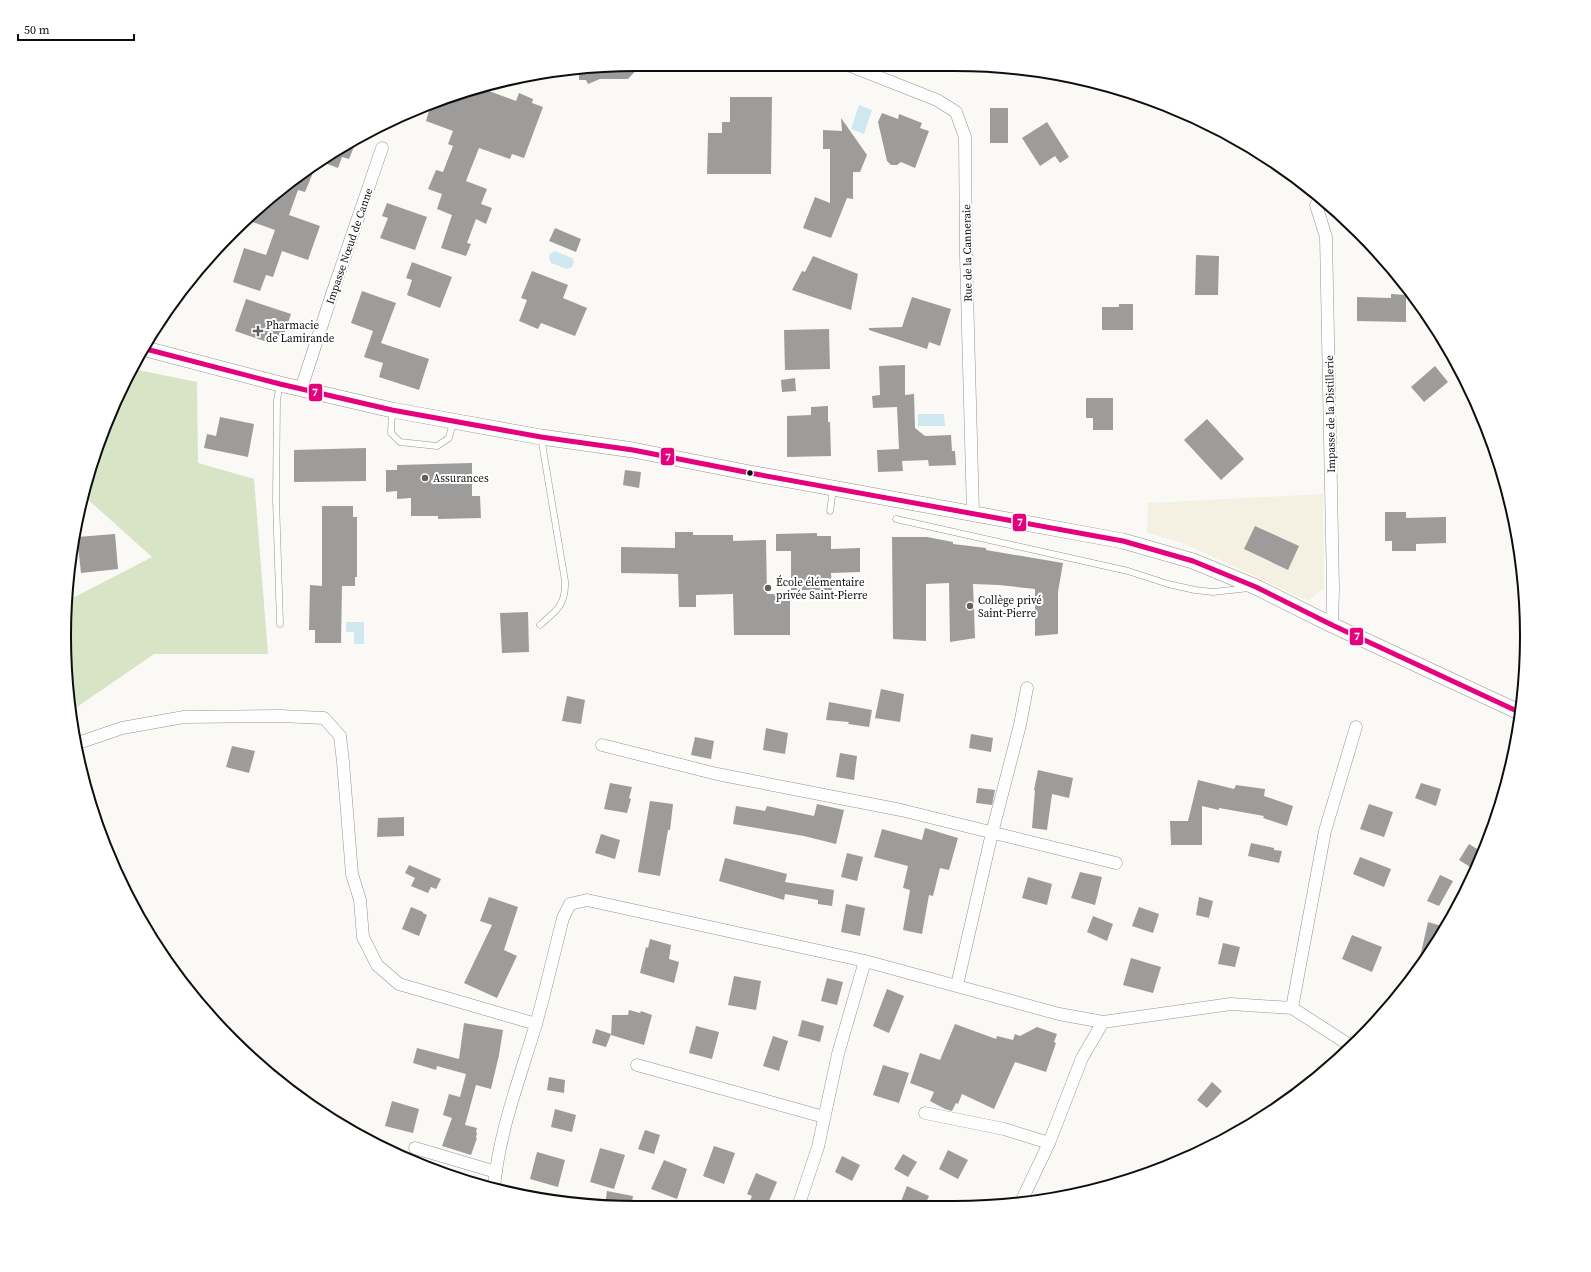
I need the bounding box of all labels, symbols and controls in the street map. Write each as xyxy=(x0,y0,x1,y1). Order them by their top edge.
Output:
scale bar xyxy=(18,16,134,42)
text: 50 m xyxy=(24,22,50,38)
street label: Impasse Nœud de Canne xyxy=(323,186,377,306)
street label: Rue de la Canneraie xyxy=(959,204,976,302)
place label: Pharmacie de Lamirande xyxy=(266,318,335,346)
marker: Pharmacie de Lamirande xyxy=(253,326,263,336)
street label: Impasse de la Distillerie xyxy=(1322,355,1339,473)
line badge: 7 xyxy=(308,383,323,402)
text: 7 xyxy=(312,385,318,400)
line badge: 7 xyxy=(660,447,675,466)
text: 7 xyxy=(665,450,671,465)
unlabelled marker xyxy=(745,468,755,478)
place label: Assurances xyxy=(433,471,489,486)
marker: Assurances xyxy=(420,473,430,483)
line badge: 7 xyxy=(1012,513,1027,532)
text: 7 xyxy=(1017,515,1023,530)
place label: École élémentaire privée Saint-Pierre xyxy=(776,575,868,603)
marker: École élémentaire privée Saint-Pierre xyxy=(763,583,773,593)
place label: Collège privé Saint-Pierre xyxy=(978,593,1042,621)
marker: Collège privé Saint-Pierre xyxy=(965,601,975,611)
line badge: 7 xyxy=(1349,627,1364,646)
text: 7 xyxy=(1354,629,1360,644)

